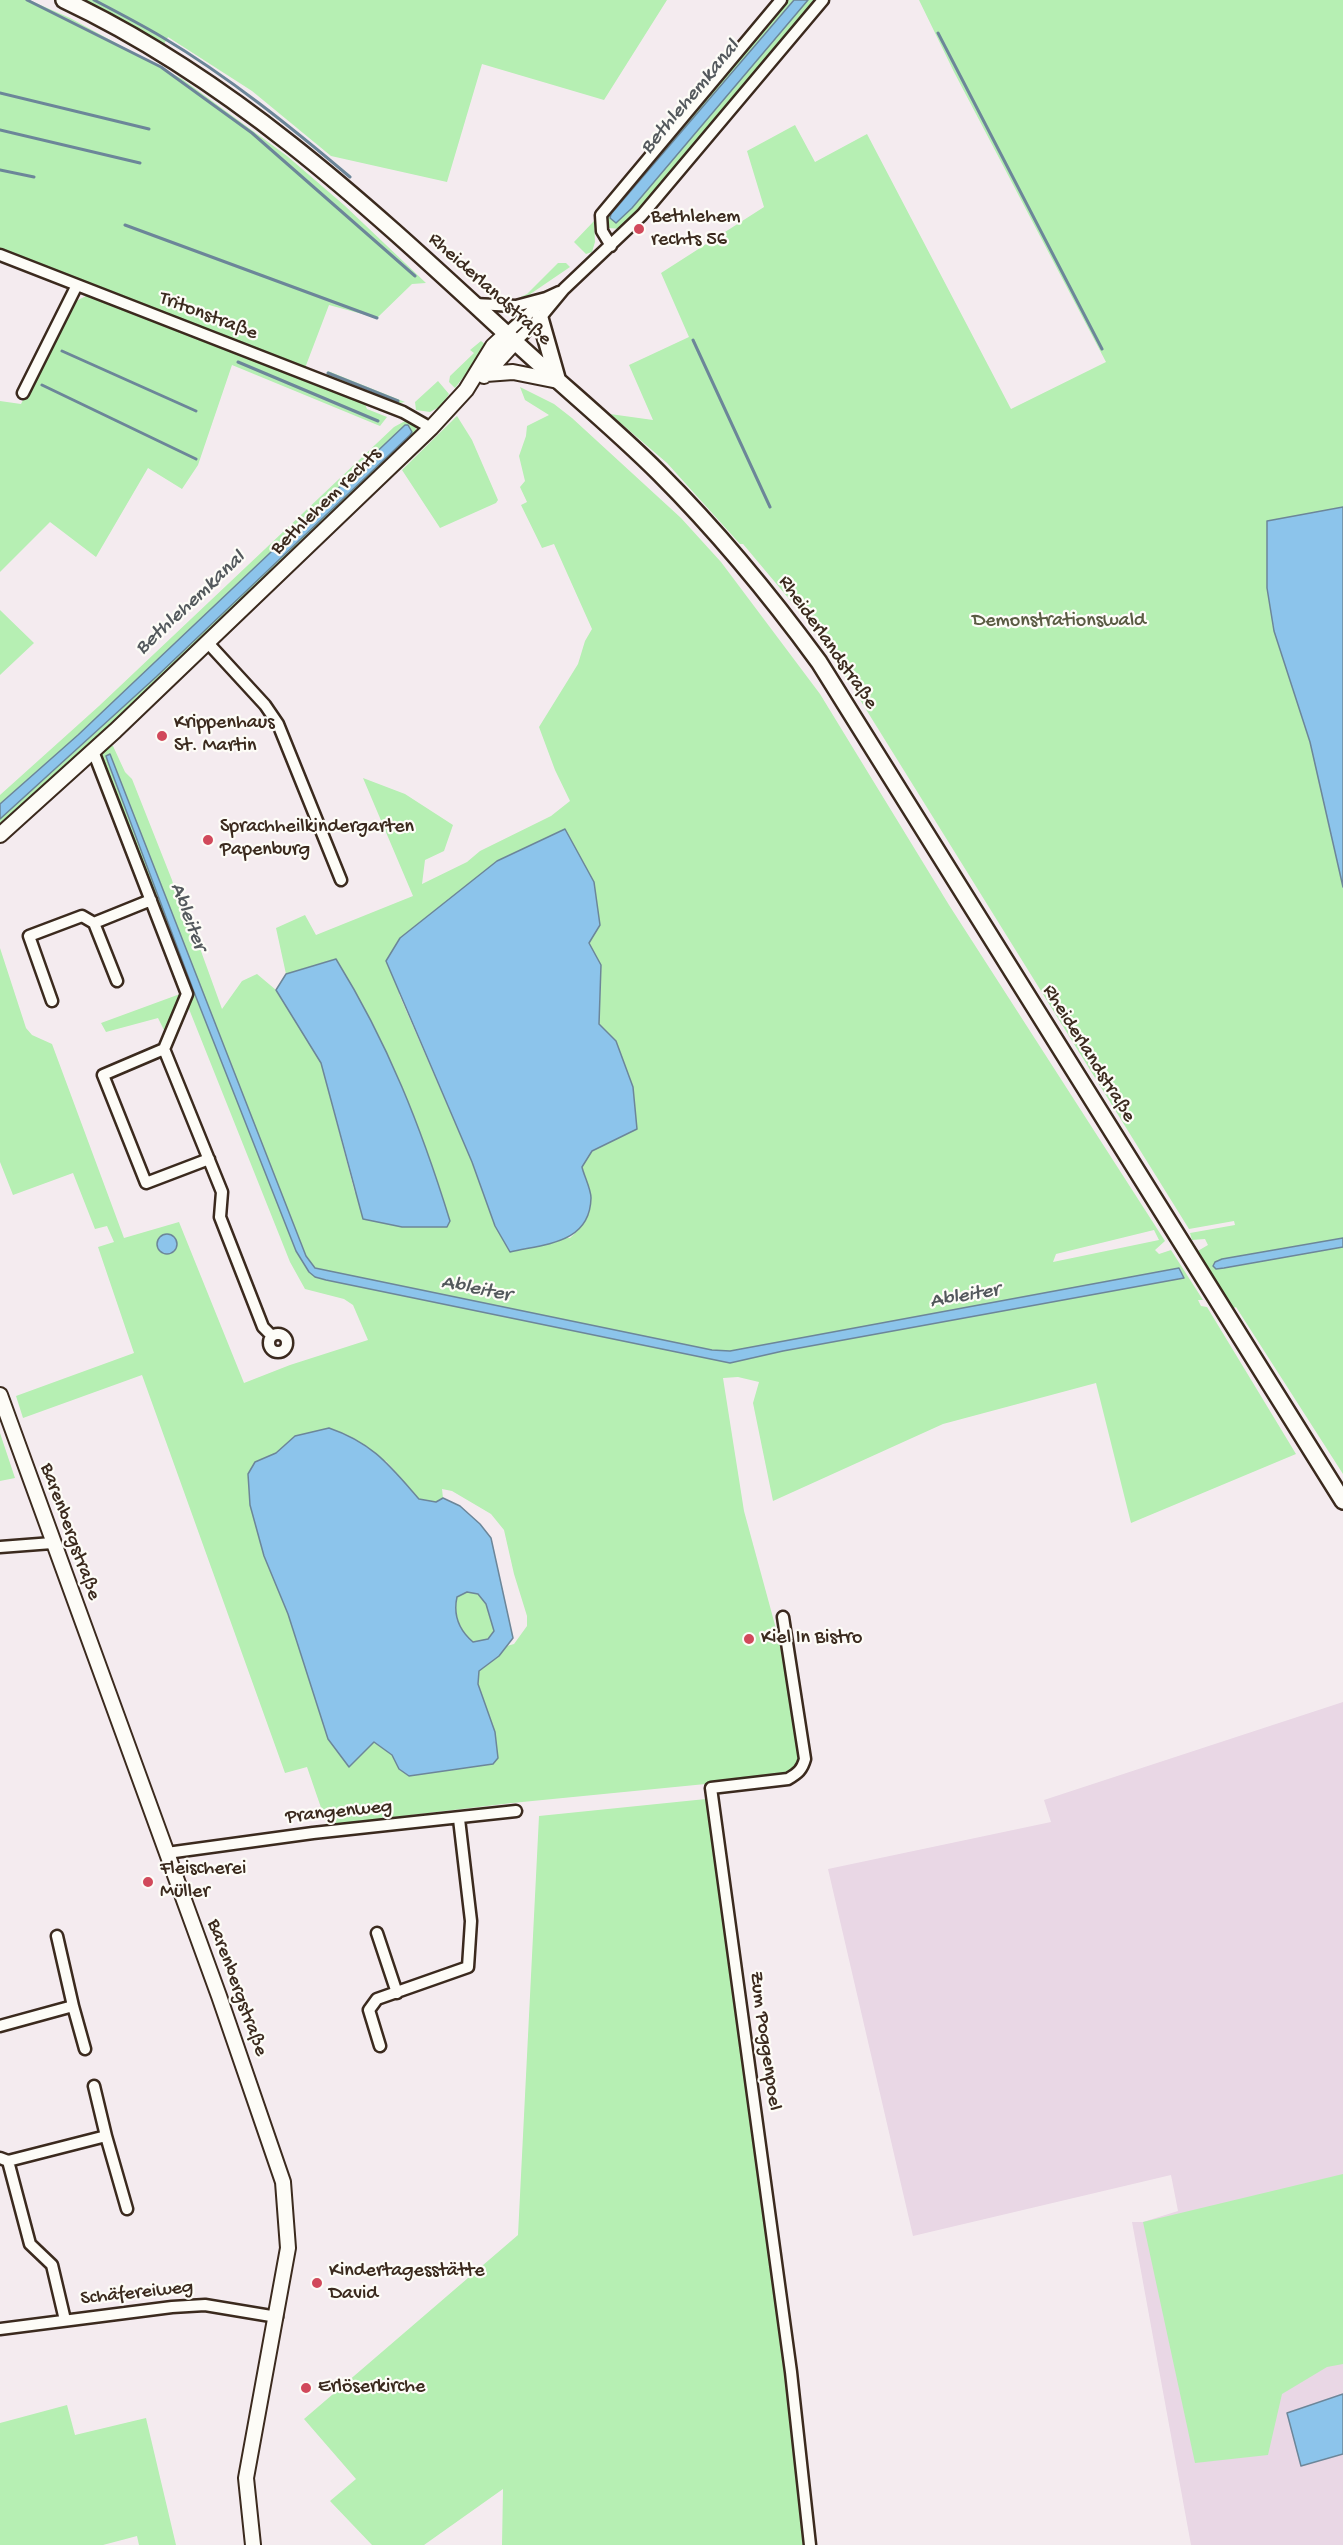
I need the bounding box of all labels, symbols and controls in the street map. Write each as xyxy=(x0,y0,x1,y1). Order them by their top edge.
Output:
water label: Bethlehemkanal xyxy=(636,36,746,160)
place label: Bethlehem rechts 56 xyxy=(651,206,740,253)
marker: Bethlehem rechts 56 xyxy=(632,222,646,236)
street label: Rheiderlandstraße xyxy=(422,228,556,352)
street label: Tritonstraße xyxy=(155,287,261,347)
street label: Bethlehem rechts xyxy=(267,443,387,561)
water label: Bethlehemkanal xyxy=(131,547,251,661)
street label: Rheiderlandstraße xyxy=(772,571,882,715)
park label: Demonstrationswald xyxy=(972,610,1146,634)
place label: Krippenhaus St. Martin xyxy=(174,712,275,759)
marker: Krippenhaus St. Martin xyxy=(155,729,169,743)
place label: Sprachheilkindergarten Papenburg xyxy=(220,816,414,863)
marker: Sprachheilkindergarten Papenburg xyxy=(201,833,215,847)
water label: Ableiter xyxy=(163,880,211,954)
street label: Rheiderlandstraße xyxy=(1036,981,1140,1127)
water label: Ableiter xyxy=(439,1271,513,1309)
water label: Ableiter xyxy=(928,1278,1002,1316)
street label: Barenbergstraße xyxy=(33,1460,105,1604)
place label: Kiel In Bistro xyxy=(761,1627,862,1651)
marker: Kiel In Bistro xyxy=(742,1632,756,1646)
street label: Prangenweg xyxy=(284,1795,394,1831)
place label: Fleischerei Müller xyxy=(160,1858,246,1905)
marker: Fleischerei Müller xyxy=(141,1875,155,1889)
street label: Barenbergstraße xyxy=(200,1916,272,2060)
street label: Zum Poggenpoel xyxy=(742,1970,786,2112)
place label: Kindertagesstätte David xyxy=(329,2260,485,2307)
street label: Schäfereiweg xyxy=(79,2276,195,2312)
marker: Kindertagesstätte David xyxy=(310,2276,324,2290)
place label: Erlöserkirche xyxy=(318,2376,425,2400)
marker: Erlöserkirche xyxy=(299,2381,313,2395)

